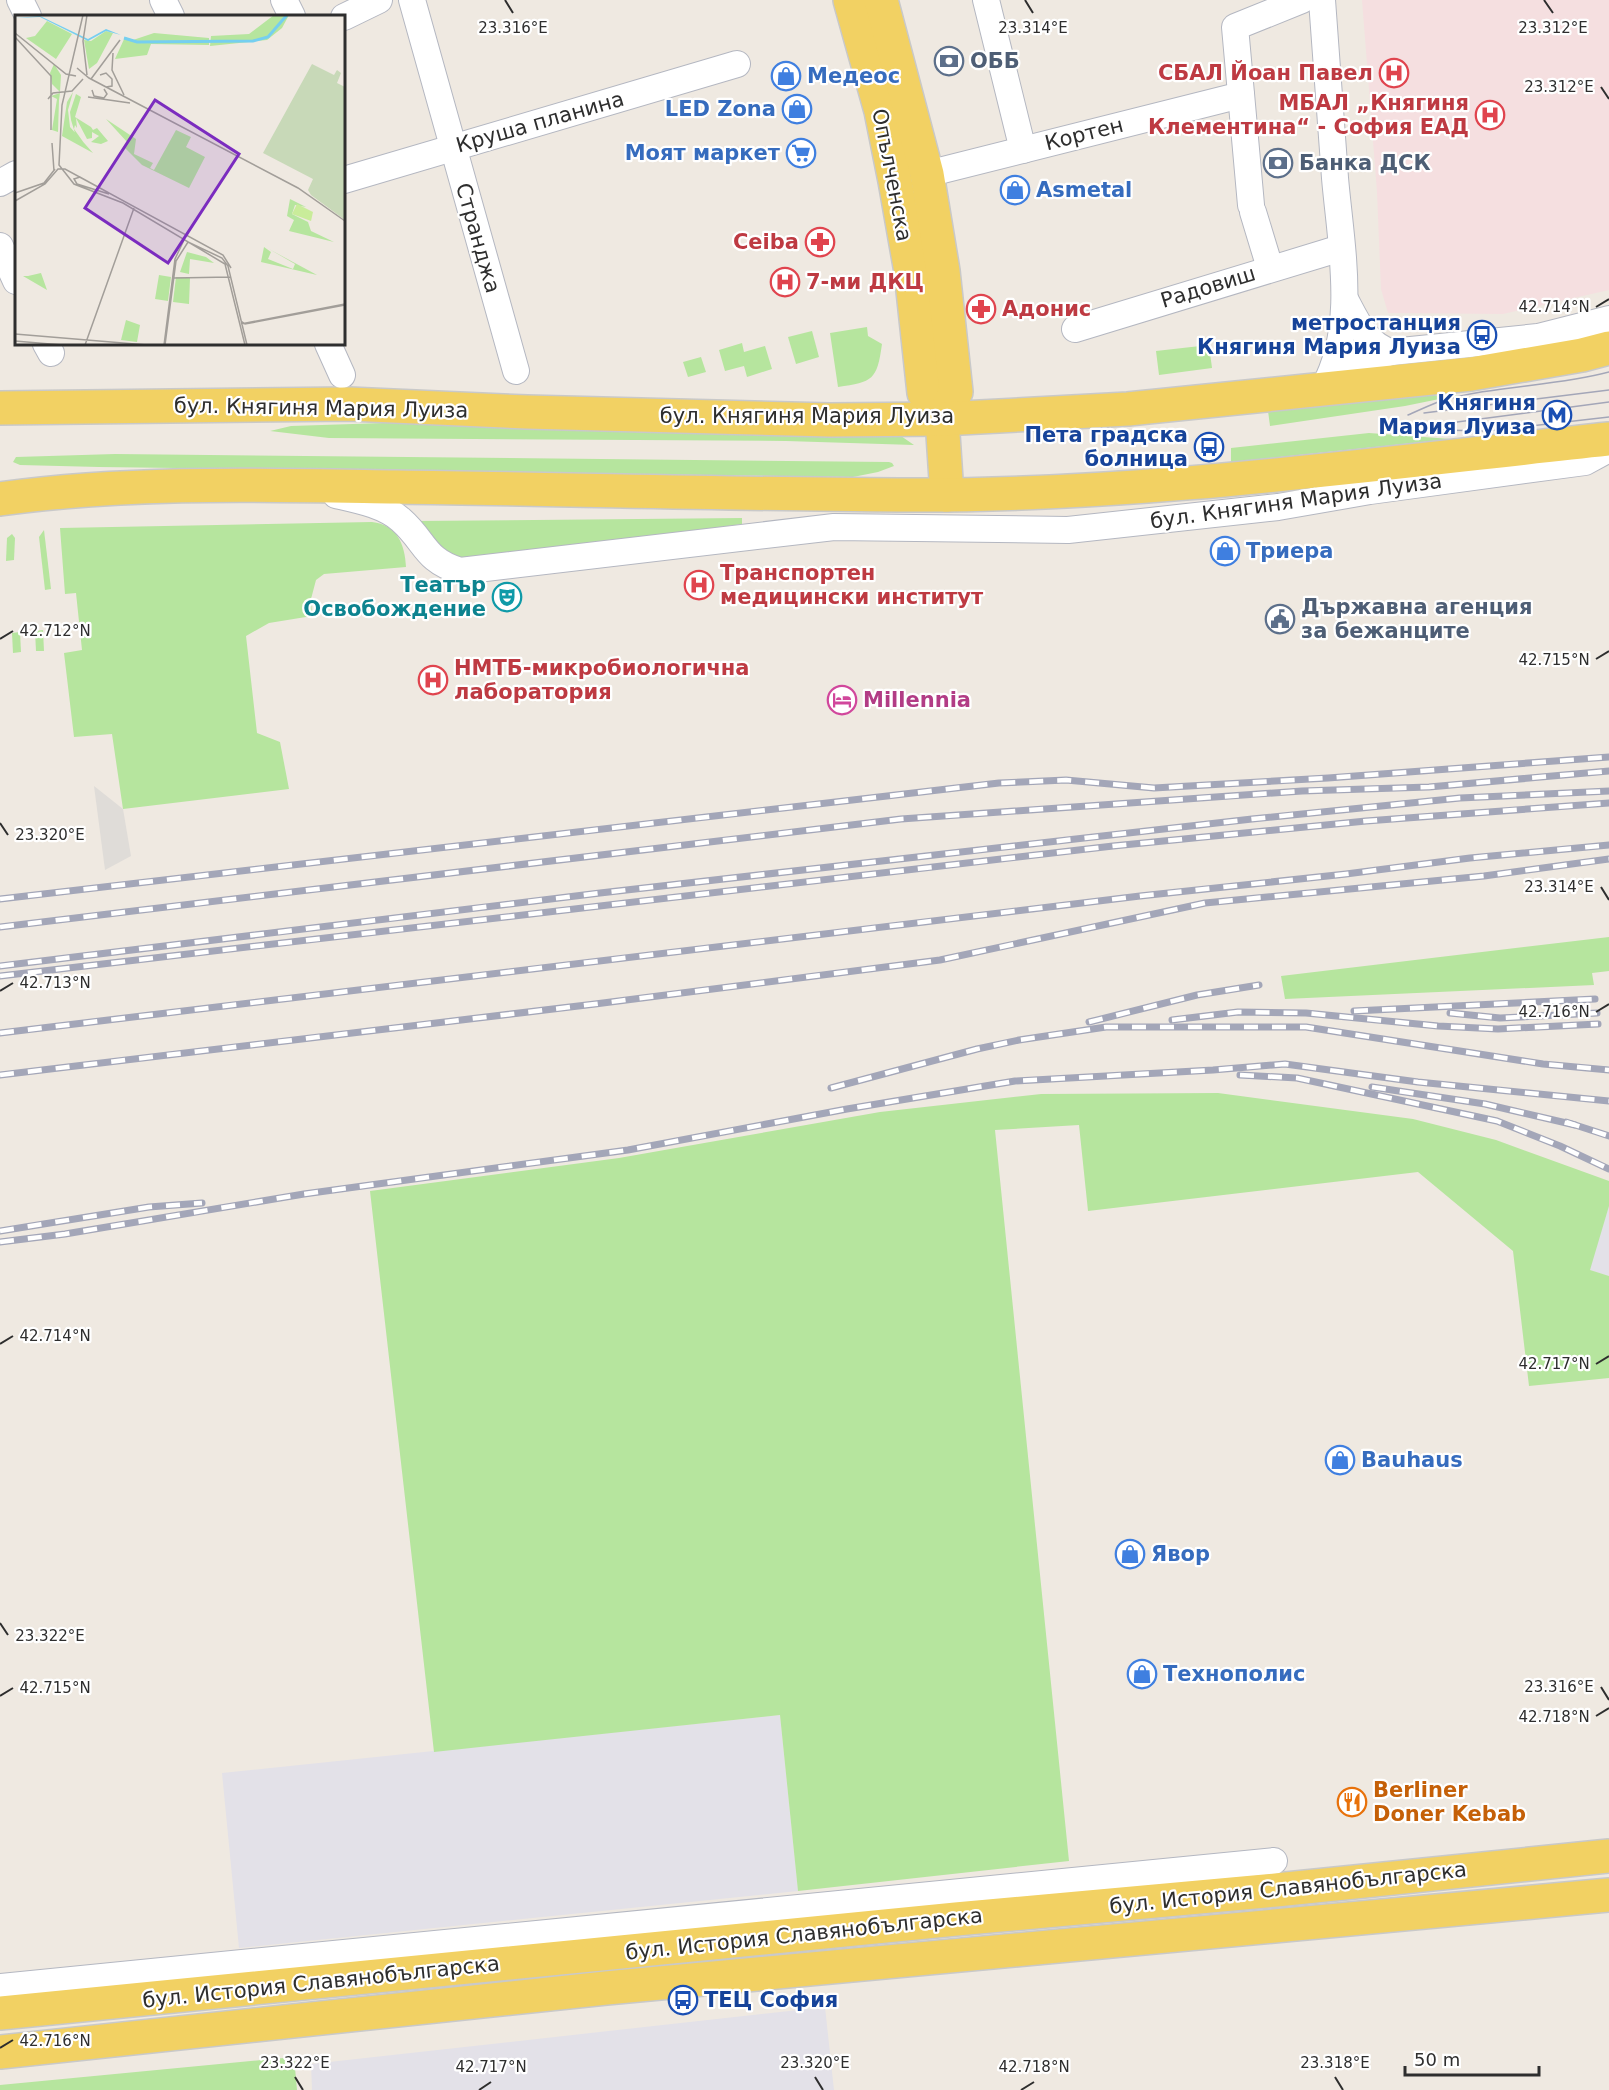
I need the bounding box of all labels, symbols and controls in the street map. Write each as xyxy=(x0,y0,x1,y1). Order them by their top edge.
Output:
inset map xyxy=(15,15,345,345)
text: 23.316°E xyxy=(478,19,548,37)
text: 23.314°E xyxy=(998,19,1068,37)
text: 23.312°E xyxy=(1518,19,1588,37)
bank icon: ОББ xyxy=(933,45,965,77)
place label: ОББ xyxy=(970,49,1020,73)
hospital icon: СБАЛ Йоан Павел xyxy=(1378,57,1410,89)
shop icon: Медеос xyxy=(770,60,802,92)
place label: СБАЛ Йоан Павел xyxy=(1158,60,1373,85)
place label: Медеос xyxy=(807,64,900,88)
text: 23.312°E xyxy=(1524,78,1594,96)
street label: Круша планина xyxy=(453,87,627,157)
place label: МБАЛ „Княгиня Клементина“ - София ЕАД xyxy=(1148,91,1469,139)
shop icon: LED Zona xyxy=(781,93,813,125)
place label: LED Zona xyxy=(665,97,776,121)
hospital icon: МБАЛ „Княгиня Клементина“ - София ЕАД xyxy=(1474,99,1506,131)
street label: Опълченска xyxy=(867,107,917,243)
street label: Кортен xyxy=(1042,113,1126,155)
supermarket icon: Моят маркет xyxy=(785,137,817,169)
place label: Моят маркет xyxy=(625,141,781,165)
bank icon: Банка ДСК xyxy=(1262,147,1294,179)
place label: Банка ДСК xyxy=(1299,151,1431,175)
shop icon: Asmetal xyxy=(999,174,1031,206)
place label: Asmetal xyxy=(1036,178,1132,202)
street label: Странджа xyxy=(451,180,505,296)
pharmacy icon: Ceiba xyxy=(804,226,836,258)
place label: Ceiba xyxy=(733,230,799,254)
street label: Радовиш xyxy=(1158,261,1258,313)
hospital icon: 7-ми ДКЦ xyxy=(769,266,801,298)
place label: 7-ми ДКЦ xyxy=(806,270,924,294)
pharmacy icon: Адонис xyxy=(965,293,997,325)
place label: Адонис xyxy=(1002,297,1091,321)
text: 42.714°N xyxy=(1518,298,1590,316)
place label: метростанция Княгиня Мария Луиза xyxy=(1197,311,1461,359)
bus stop icon: метростанция Княгиня Мария Луиза xyxy=(1466,319,1498,351)
place label: Княгиня Мария Луиза xyxy=(1378,391,1536,439)
street label: бул. Княгиня Мария Луиза xyxy=(174,393,468,423)
metro station icon: Княгиня Мария Луиза xyxy=(1541,399,1573,431)
street label: бул. Княгиня Мария Луиза xyxy=(660,404,954,428)
place label: Пета градска болница xyxy=(1025,423,1188,471)
bus stop icon: Пета градска болница xyxy=(1193,431,1225,463)
street label: бул. Княгиня Мария Луиза xyxy=(1149,469,1443,533)
shop icon: Триера xyxy=(1209,535,1241,567)
place label: Триера xyxy=(1246,539,1334,563)
place label: Транспортен медицински институт xyxy=(720,561,984,609)
hospital icon: Транспортен медицински институт xyxy=(683,569,715,601)
place label: Театър Освобождение xyxy=(303,573,486,621)
theatre icon: Театър Освобождение xyxy=(491,581,523,613)
place label: Държавна агенция за бежанците xyxy=(1301,595,1533,643)
public building icon: Държавна агенция за бежанците xyxy=(1264,603,1296,635)
text: 42.712°N xyxy=(19,622,91,640)
text: 42.715°N xyxy=(1518,651,1590,669)
place label: НМТБ-микробиологична лаборатория xyxy=(454,656,750,704)
hospital icon: НМТБ-микробиологична лаборатория xyxy=(417,664,449,696)
hotel icon: Millennia xyxy=(826,684,858,716)
place label: Millennia xyxy=(863,688,971,712)
text: 23.320°E xyxy=(15,826,85,844)
text: 23.314°E xyxy=(1524,878,1594,896)
text: 42.713°N xyxy=(19,974,91,992)
text: 42.716°N xyxy=(1518,1003,1590,1021)
text: 42.714°N xyxy=(19,1327,91,1345)
text: 42.717°N xyxy=(1518,1355,1590,1373)
shop icon: Bauhaus xyxy=(1324,1444,1356,1476)
place label: Bauhaus xyxy=(1361,1448,1463,1472)
shop icon: Явор xyxy=(1114,1538,1146,1570)
place label: Явор xyxy=(1151,1542,1210,1566)
text: 23.322°E xyxy=(15,1627,85,1645)
shop icon: Технополис xyxy=(1126,1658,1158,1690)
place label: Технополис xyxy=(1163,1662,1306,1686)
text: 23.316°E xyxy=(1524,1678,1594,1696)
text: 42.715°N xyxy=(19,1679,91,1697)
text: 42.718°N xyxy=(1518,1708,1590,1726)
place label: Berliner Doner Kebab xyxy=(1373,1778,1526,1826)
restaurant icon: Berliner Doner Kebab xyxy=(1336,1786,1368,1818)
street label: бул. История Славянобългарска xyxy=(1108,1857,1468,1919)
street label: бул. История Славянобългарска xyxy=(624,1903,984,1965)
street label: бул. История Славянобългарска xyxy=(141,1951,501,2013)
bus stop icon: ТЕЦ София xyxy=(667,1984,699,2016)
place label: ТЕЦ София xyxy=(704,1988,838,2012)
text: 42.716°N xyxy=(19,2032,91,2050)
scale bar xyxy=(1405,2039,1538,2077)
text: 50 m xyxy=(1414,2049,1460,2070)
text: 23.322°E xyxy=(260,2054,330,2072)
text: 23.320°E xyxy=(780,2054,850,2072)
text: 23.318°E xyxy=(1300,2054,1370,2072)
text: 42.717°N xyxy=(455,2058,527,2076)
text: 42.718°N xyxy=(998,2058,1070,2076)

